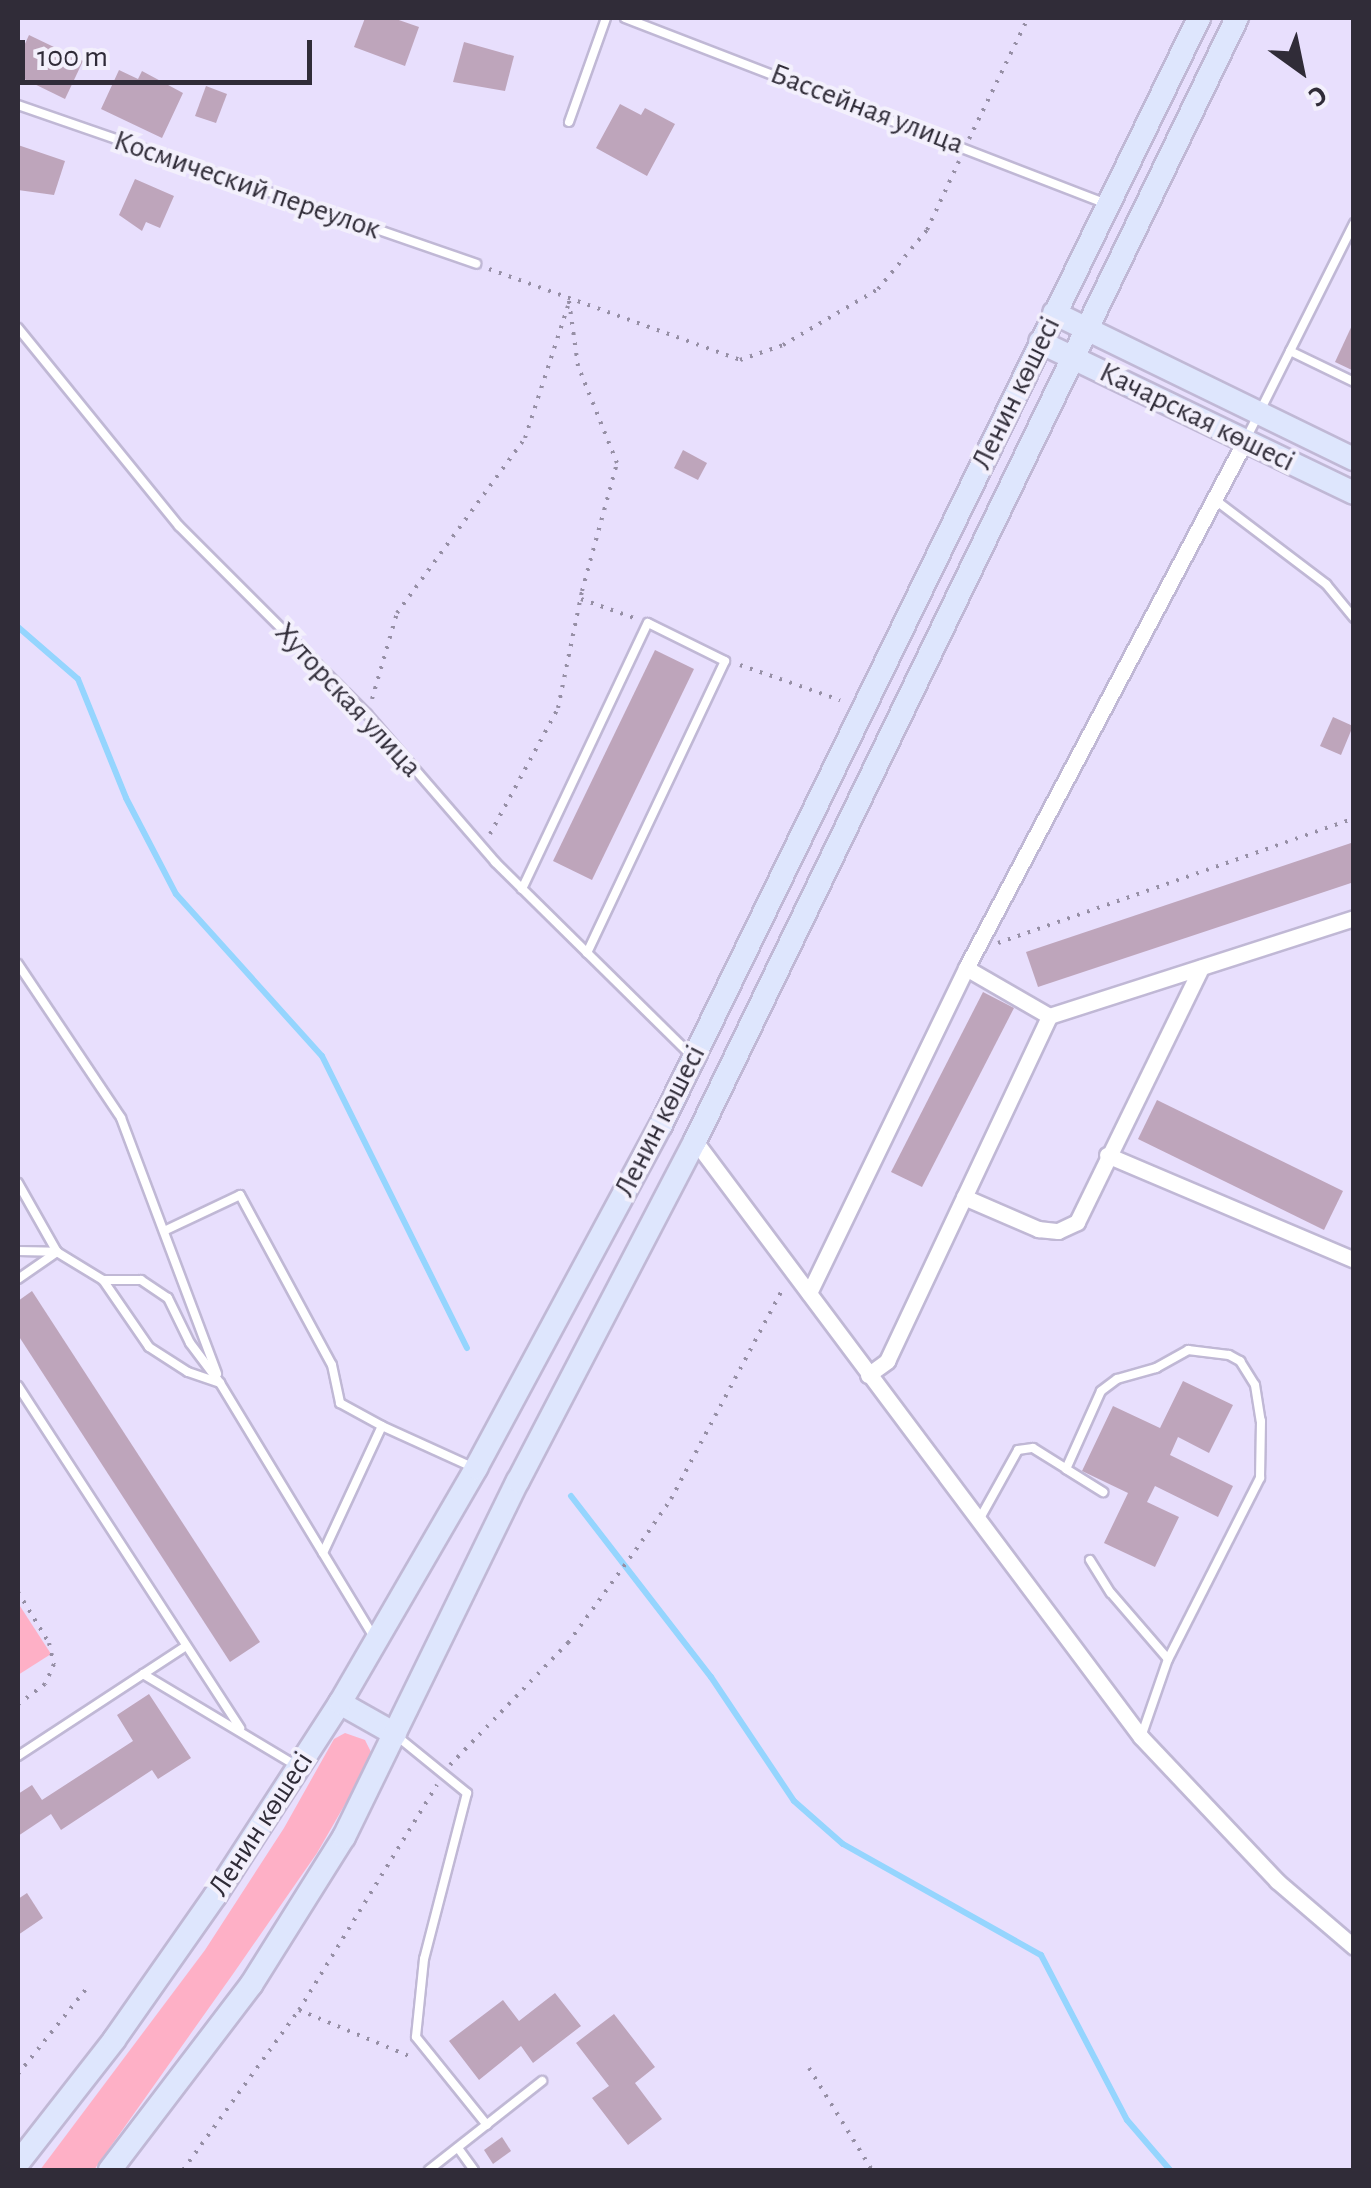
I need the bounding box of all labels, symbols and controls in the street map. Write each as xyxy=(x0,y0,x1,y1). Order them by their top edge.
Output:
scale bar xyxy=(25,20,318,82)
north arrow xyxy=(1251,20,1351,120)
text: 100 m xyxy=(37,42,108,72)
street label: Бассейная улица xyxy=(765,56,969,162)
text: С xyxy=(1303,79,1331,111)
street label: Космический переулок xyxy=(109,122,385,248)
street label: Ленин көшесі xyxy=(964,311,1068,475)
street label: Качарская көшесі xyxy=(1093,354,1301,480)
street label: Хуторская улица xyxy=(267,615,429,785)
street label: Ленин көшесі xyxy=(606,1039,714,1203)
street label: Ленин көшесі xyxy=(201,1745,321,1903)

